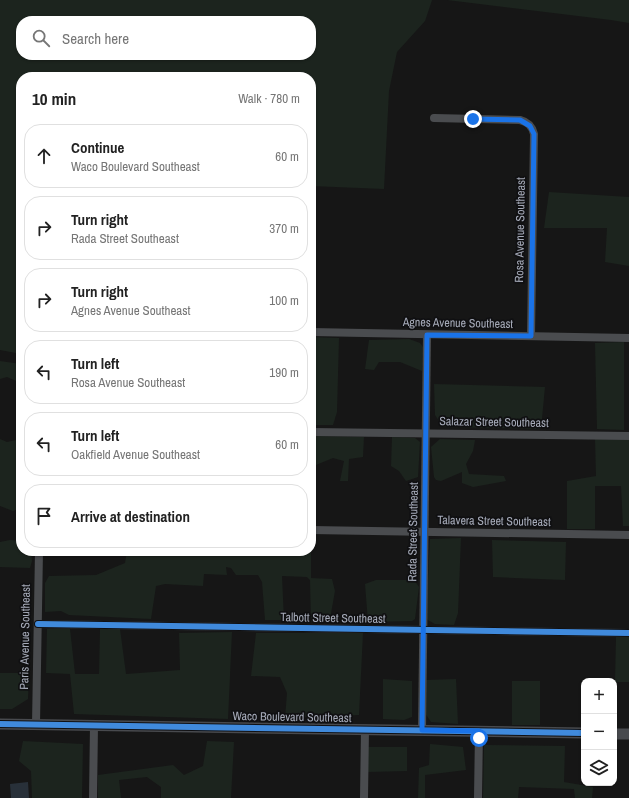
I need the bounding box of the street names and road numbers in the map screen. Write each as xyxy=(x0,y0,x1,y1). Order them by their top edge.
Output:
street label: Rosa Avenue Southeast xyxy=(511,177,529,283)
street label: Agnes Avenue Southeast xyxy=(402,314,514,332)
street label: Salazar Street Southeast xyxy=(439,413,549,431)
street label: Rada Street Southeast xyxy=(404,482,422,582)
street label: Talavera Street Southeast xyxy=(437,512,551,530)
street label: Paris Avenue Southeast xyxy=(16,584,34,690)
street label: Talbott Street Southeast xyxy=(280,609,386,627)
street label: Waco Boulevard Southeast xyxy=(232,708,352,726)

